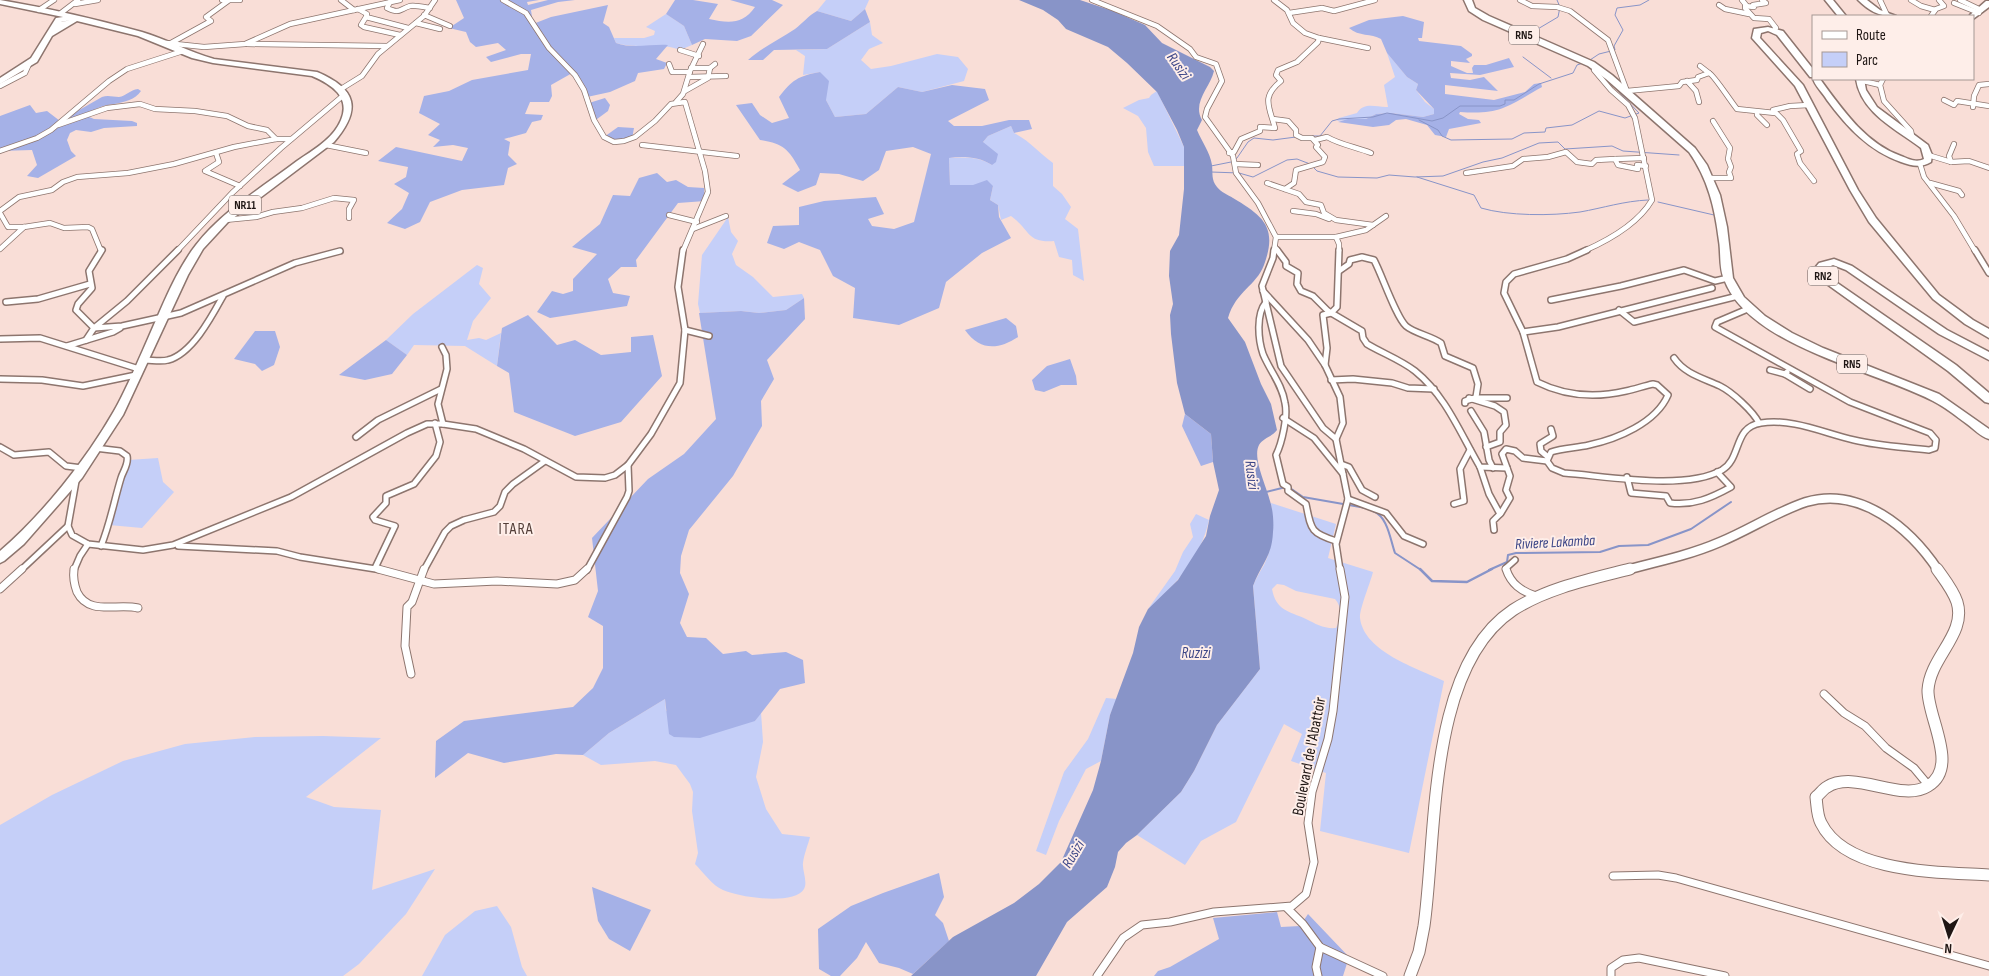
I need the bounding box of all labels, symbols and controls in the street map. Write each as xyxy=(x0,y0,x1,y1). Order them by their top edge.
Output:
legend xyxy=(1812,15,1974,80)
road number: RN5 xyxy=(1509,26,1539,44)
text: Route xyxy=(1856,26,1886,45)
water label: Rusizi xyxy=(1163,49,1195,85)
text: Parc xyxy=(1856,51,1878,70)
road number: NR11 xyxy=(229,196,261,214)
road number: RN2 xyxy=(1808,266,1838,286)
road number: RN5 xyxy=(1837,354,1867,374)
water label: Rusizi xyxy=(1240,460,1263,492)
district label: ITARA xyxy=(498,520,534,539)
water label: Riviere Lakamba xyxy=(1514,531,1596,554)
water label: Ruzizi xyxy=(1182,644,1212,663)
street label: Boulevard de l'Abattoir xyxy=(1289,695,1330,817)
water label: Rusizi xyxy=(1058,836,1090,872)
north arrow xyxy=(1924,911,1974,961)
text: N xyxy=(1944,940,1952,957)

